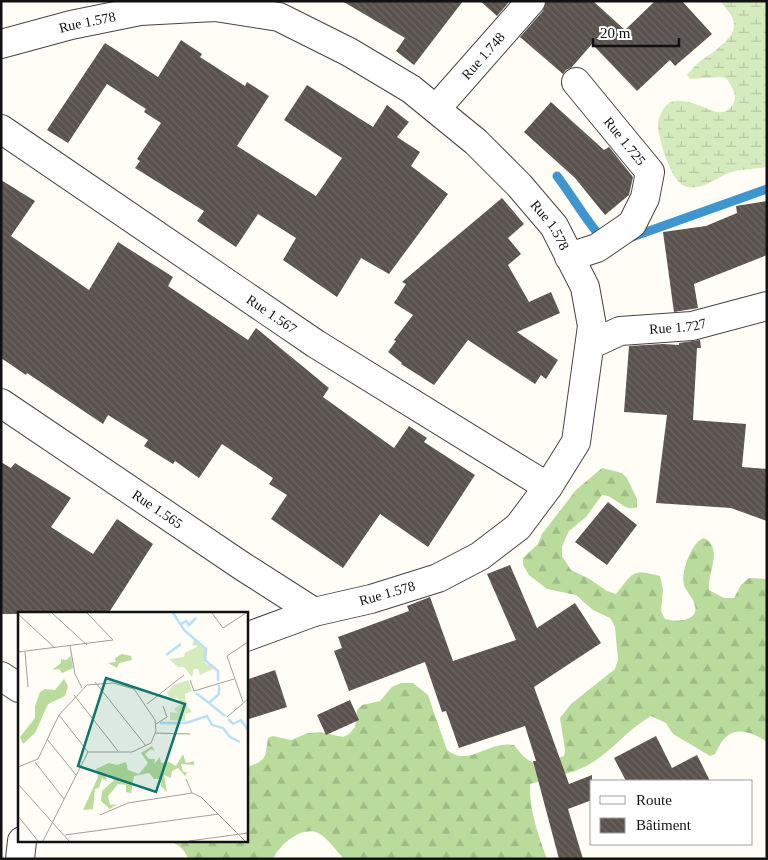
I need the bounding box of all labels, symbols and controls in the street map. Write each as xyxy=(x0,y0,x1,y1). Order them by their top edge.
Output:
street label: Rue 1.578 xyxy=(57,9,117,36)
scale bar xyxy=(593,15,679,47)
text: 20 m xyxy=(600,25,631,41)
street label: Rue 1.748 xyxy=(459,29,508,83)
street label: Rue 1.725 xyxy=(601,114,649,168)
street label: Rue 1.578 xyxy=(527,197,572,253)
street label: Rue 1.567 xyxy=(244,292,300,337)
street label: Rue 1.727 xyxy=(649,315,708,337)
street label: Rue 1.565 xyxy=(129,487,185,532)
street label: Rue 1.578 xyxy=(357,578,417,609)
inset map xyxy=(18,612,248,842)
legend xyxy=(590,780,753,845)
text: Route xyxy=(636,792,672,808)
text: Bâtiment xyxy=(636,817,692,833)

